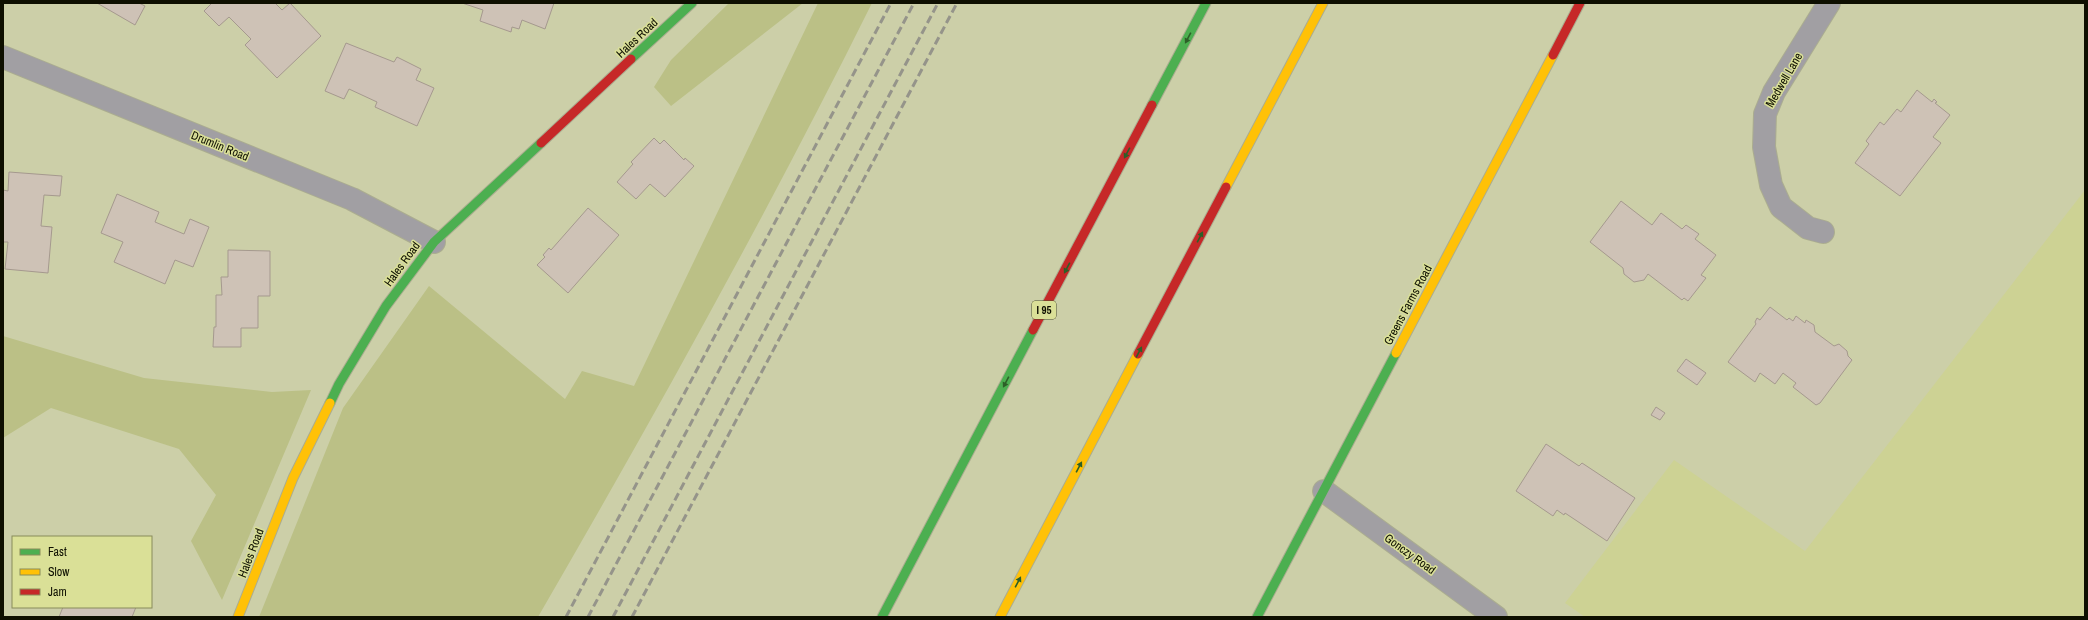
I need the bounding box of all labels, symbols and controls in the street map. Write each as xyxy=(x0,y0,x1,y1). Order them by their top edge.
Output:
street label: Hales Road xyxy=(613,15,661,61)
one-way arrow xyxy=(1185,32,1191,43)
street label: Medwell Lane xyxy=(1762,50,1806,110)
street label: Drumlin Road xyxy=(189,127,251,165)
one-way arrow xyxy=(1124,147,1130,158)
one-way arrow xyxy=(1197,232,1203,243)
street label: Hales Road xyxy=(380,238,424,290)
one-way arrow xyxy=(1063,262,1070,273)
street label: Greens Farms Road xyxy=(1380,262,1436,348)
road number: I 95 xyxy=(1032,301,1056,319)
one-way arrow xyxy=(1136,347,1142,358)
one-way arrow xyxy=(1003,377,1009,388)
one-way arrow xyxy=(1075,462,1082,473)
street label: Hales Road xyxy=(234,526,268,580)
street label: Gonczy Road xyxy=(1381,530,1439,578)
legend xyxy=(12,536,152,608)
text: Fast xyxy=(48,544,67,560)
text: Slow xyxy=(48,564,70,580)
one-way arrow xyxy=(1015,577,1021,588)
text: Jam xyxy=(48,584,67,600)

